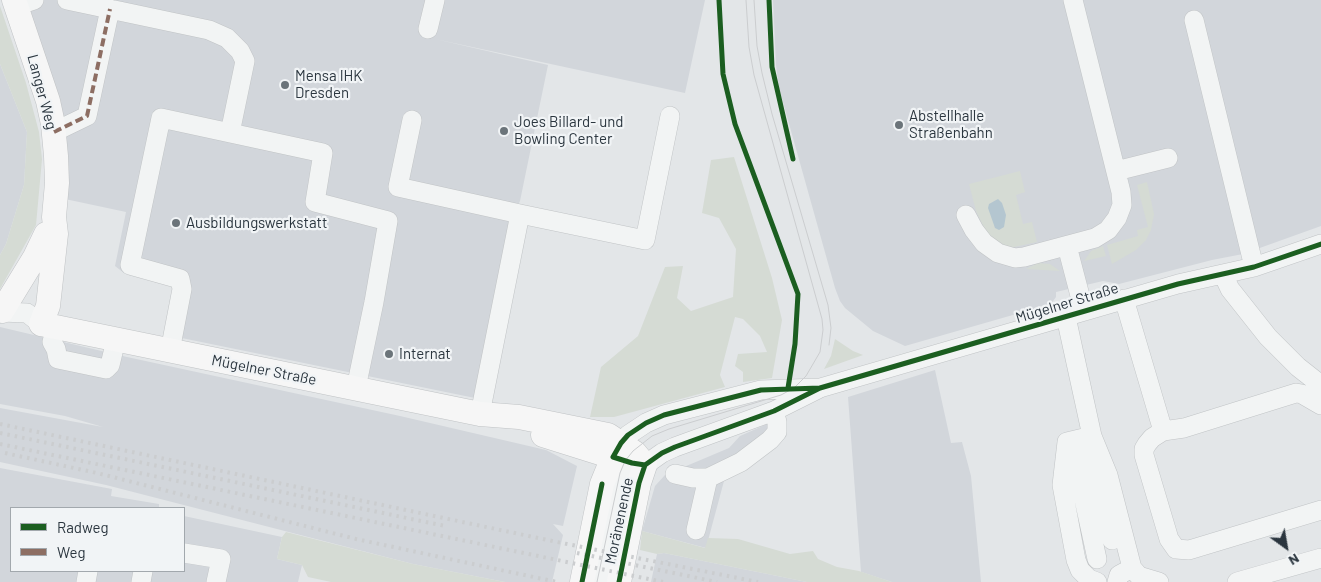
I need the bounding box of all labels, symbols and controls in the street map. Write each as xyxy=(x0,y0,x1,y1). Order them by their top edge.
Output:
street label: Langer Weg xyxy=(23,52,61,132)
place label: Mensa IHK Dresden xyxy=(295,67,362,102)
marker: Mensa IHK Dresden xyxy=(279,79,291,91)
place label: Abstellhalle Straßenbahn xyxy=(909,107,993,142)
place label: Joes Billard- und Bowling Center xyxy=(514,113,623,148)
marker: Abstellhalle Straßenbahn xyxy=(893,119,905,131)
marker: Joes Billard- und Bowling Center xyxy=(498,125,510,137)
place label: Ausbildungswerkstatt xyxy=(186,214,327,232)
marker: Ausbildungswerkstatt xyxy=(170,217,182,229)
street label: Mügelner Straße xyxy=(1014,279,1120,327)
place label: Internat xyxy=(399,345,451,363)
marker: Internat xyxy=(383,348,395,360)
street label: Mügelner Straße xyxy=(210,351,318,389)
street label: Moränenende xyxy=(601,476,637,566)
legend xyxy=(10,507,185,572)
text: Radweg xyxy=(57,518,109,536)
north arrow xyxy=(1261,522,1311,572)
text: Weg xyxy=(57,543,85,561)
text: N xyxy=(1286,550,1303,570)

